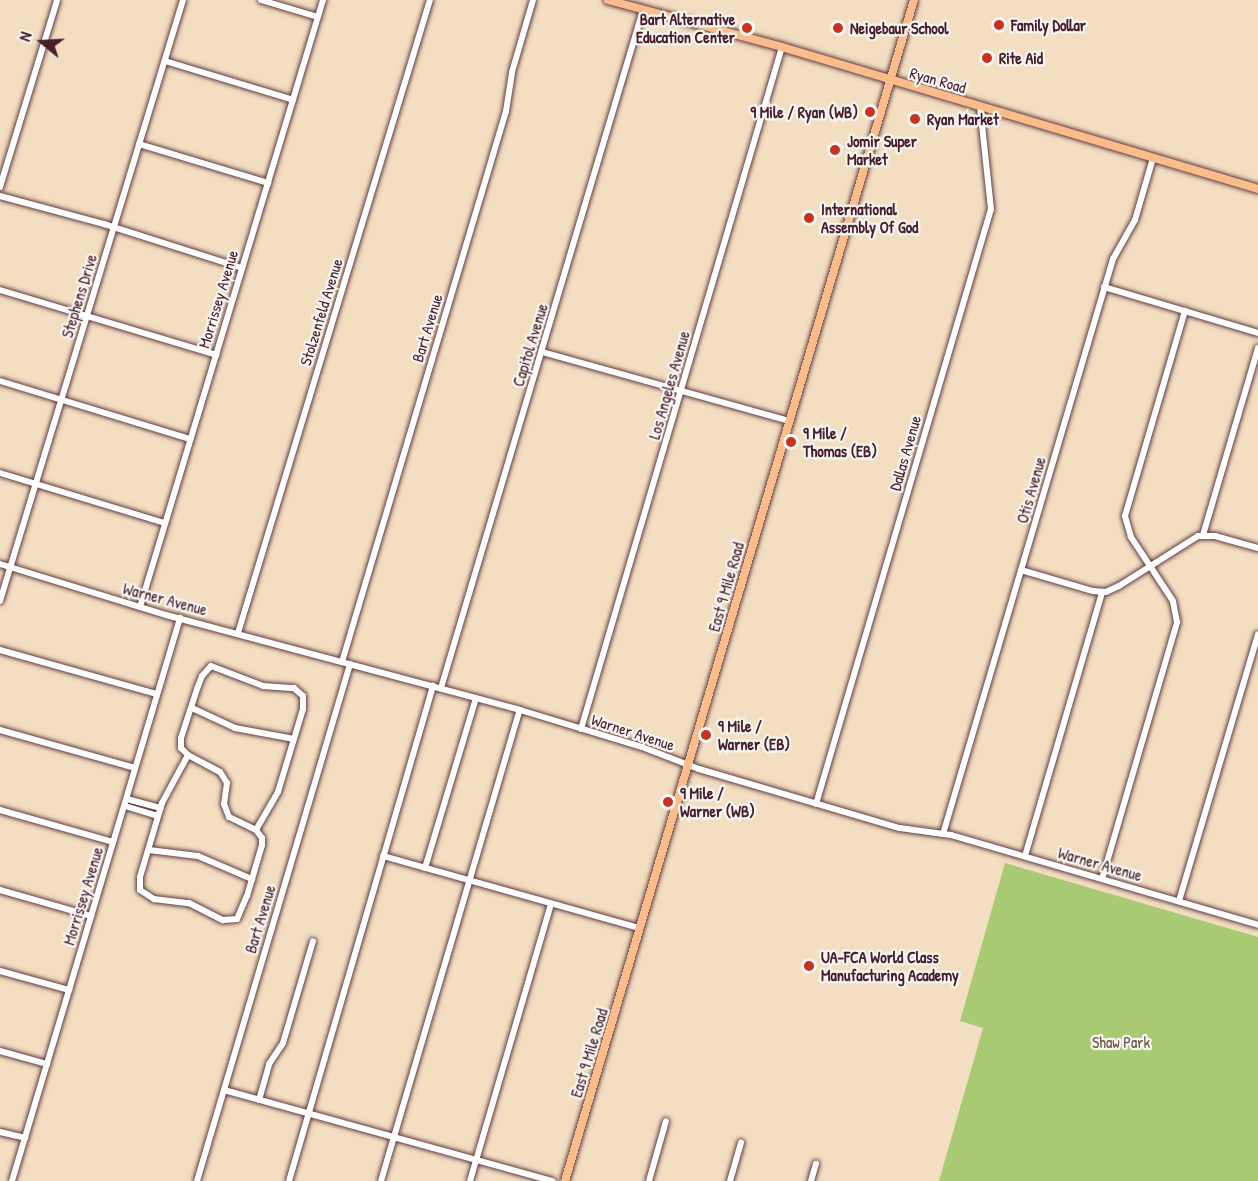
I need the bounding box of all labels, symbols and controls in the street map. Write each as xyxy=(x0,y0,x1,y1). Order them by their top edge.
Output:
place label: Bart Alternative Education Center xyxy=(636,9,735,47)
north arrow xyxy=(12,12,72,72)
place label: Family Dollar xyxy=(1011,15,1086,35)
place label: Neigebaur School xyxy=(850,18,948,38)
marker: Family Dollar xyxy=(992,18,1006,32)
marker: Bart Alternative Education Center xyxy=(740,21,754,35)
marker: Neigebaur School xyxy=(831,21,845,35)
text: N xyxy=(13,29,37,44)
place label: Rite Aid xyxy=(999,48,1043,68)
marker: Rite Aid xyxy=(980,51,994,65)
street label: Ryan Road xyxy=(908,63,968,97)
place label: 9 Mile / Ryan (WB) xyxy=(750,102,858,122)
marker: 9 Mile / Ryan (WB) xyxy=(863,105,877,119)
place label: Ryan Market xyxy=(927,109,999,129)
marker: Ryan Market xyxy=(908,112,922,126)
place label: Jomir Super Market xyxy=(847,131,917,169)
marker: Jomir Super Market xyxy=(828,143,842,157)
place label: International Assembly Of God xyxy=(821,199,918,237)
marker: International Assembly Of God xyxy=(802,211,816,225)
street label: Morrissey Avenue xyxy=(194,248,242,350)
street label: Stephens Drive xyxy=(57,252,101,340)
street label: Stolzenfeld Avenue xyxy=(296,256,346,368)
street label: Bart Avenue xyxy=(408,292,446,364)
street label: Capitol Avenue xyxy=(508,301,552,389)
street label: Los Angeles Avenue xyxy=(644,329,694,441)
street label: Dallas Avenue xyxy=(885,413,925,493)
place label: 9 Mile / Thomas (EB) xyxy=(803,423,877,461)
marker: 9 Mile / Thomas (EB) xyxy=(784,435,798,449)
street label: Otis Avenue xyxy=(1012,454,1050,526)
street label: East 9 Mile Road xyxy=(704,540,748,634)
street label: Warner Avenue xyxy=(121,579,209,619)
street label: Warner Avenue xyxy=(589,710,677,754)
place label: 9 Mile / Warner (EB) xyxy=(718,716,790,754)
marker: 9 Mile / Warner (EB) xyxy=(699,728,713,742)
place label: 9 Mile / Warner (WB) xyxy=(680,783,755,821)
marker: 9 Mile / Warner (WB) xyxy=(661,795,675,809)
street label: Warner Avenue xyxy=(1056,843,1144,885)
street label: Morrissey Avenue xyxy=(59,845,107,947)
street label: Bart Avenue xyxy=(241,883,279,955)
place label: UA-FCA World Class Manufacturing Academy xyxy=(821,947,959,985)
marker: UA-FCA World Class Manufacturing Academy xyxy=(802,959,816,973)
street label: East 9 Mile Road xyxy=(566,1006,612,1100)
park label: Shaw Park xyxy=(1092,1032,1150,1052)

